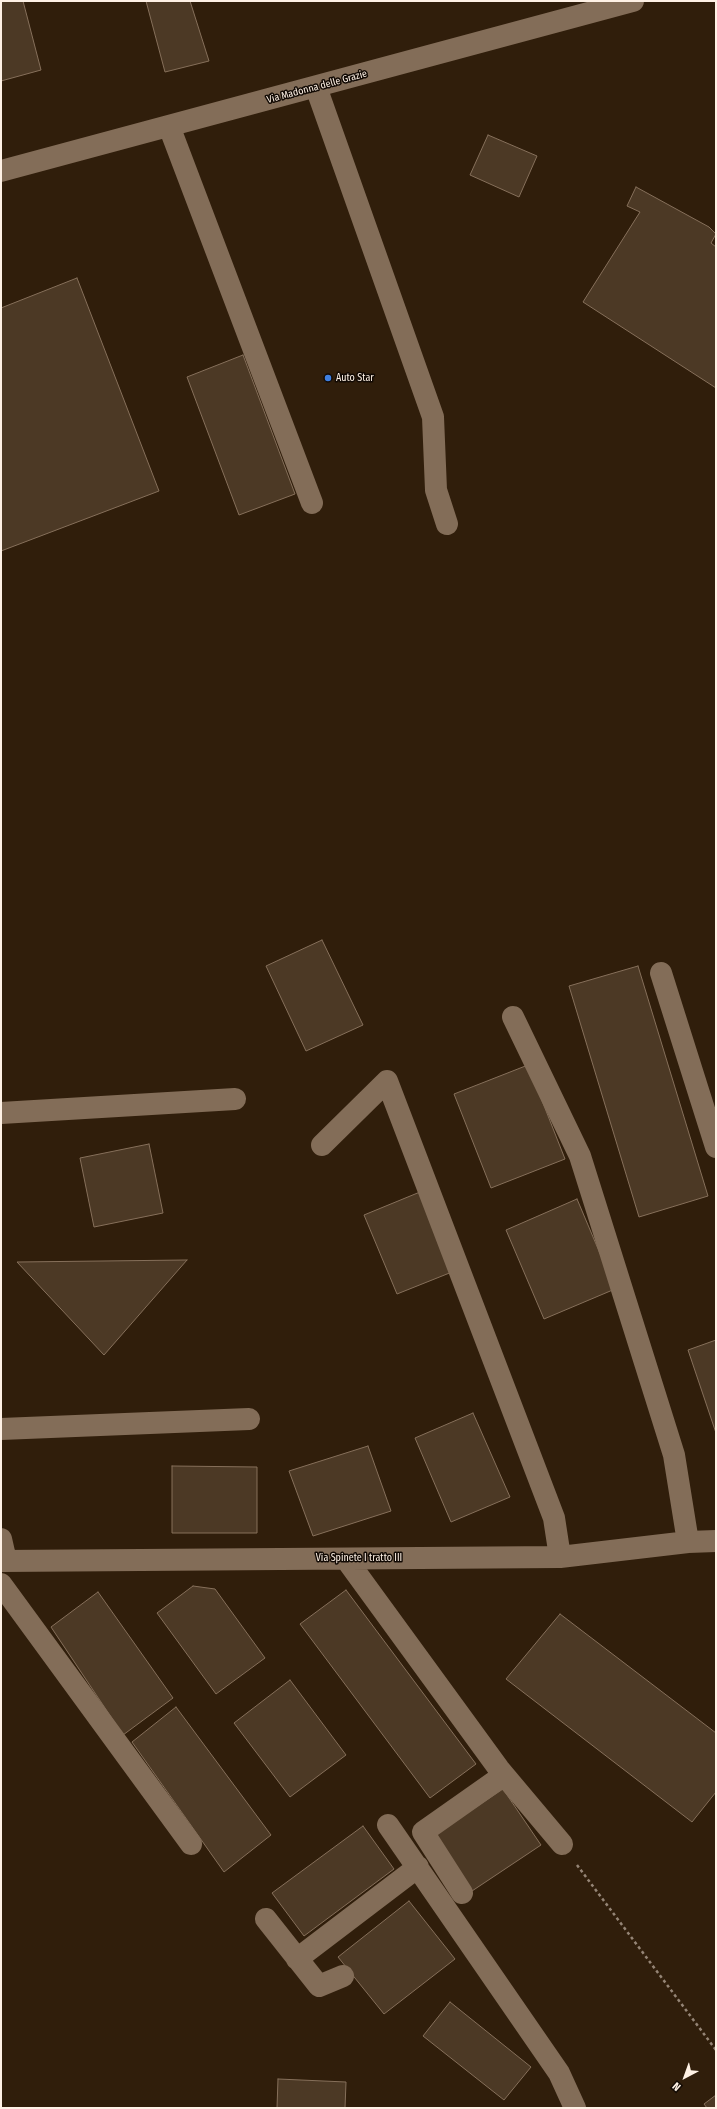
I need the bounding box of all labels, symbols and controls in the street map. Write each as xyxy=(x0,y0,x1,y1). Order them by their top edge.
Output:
street label: Via Madonna delle Grazie xyxy=(266,68,368,106)
place label: Auto Star xyxy=(336,372,374,384)
marker: Auto Star xyxy=(323,373,333,383)
street label: Via Spinete I tratto III xyxy=(316,1552,402,1564)
north arrow xyxy=(665,2057,705,2097)
text: N xyxy=(670,2079,684,2094)

